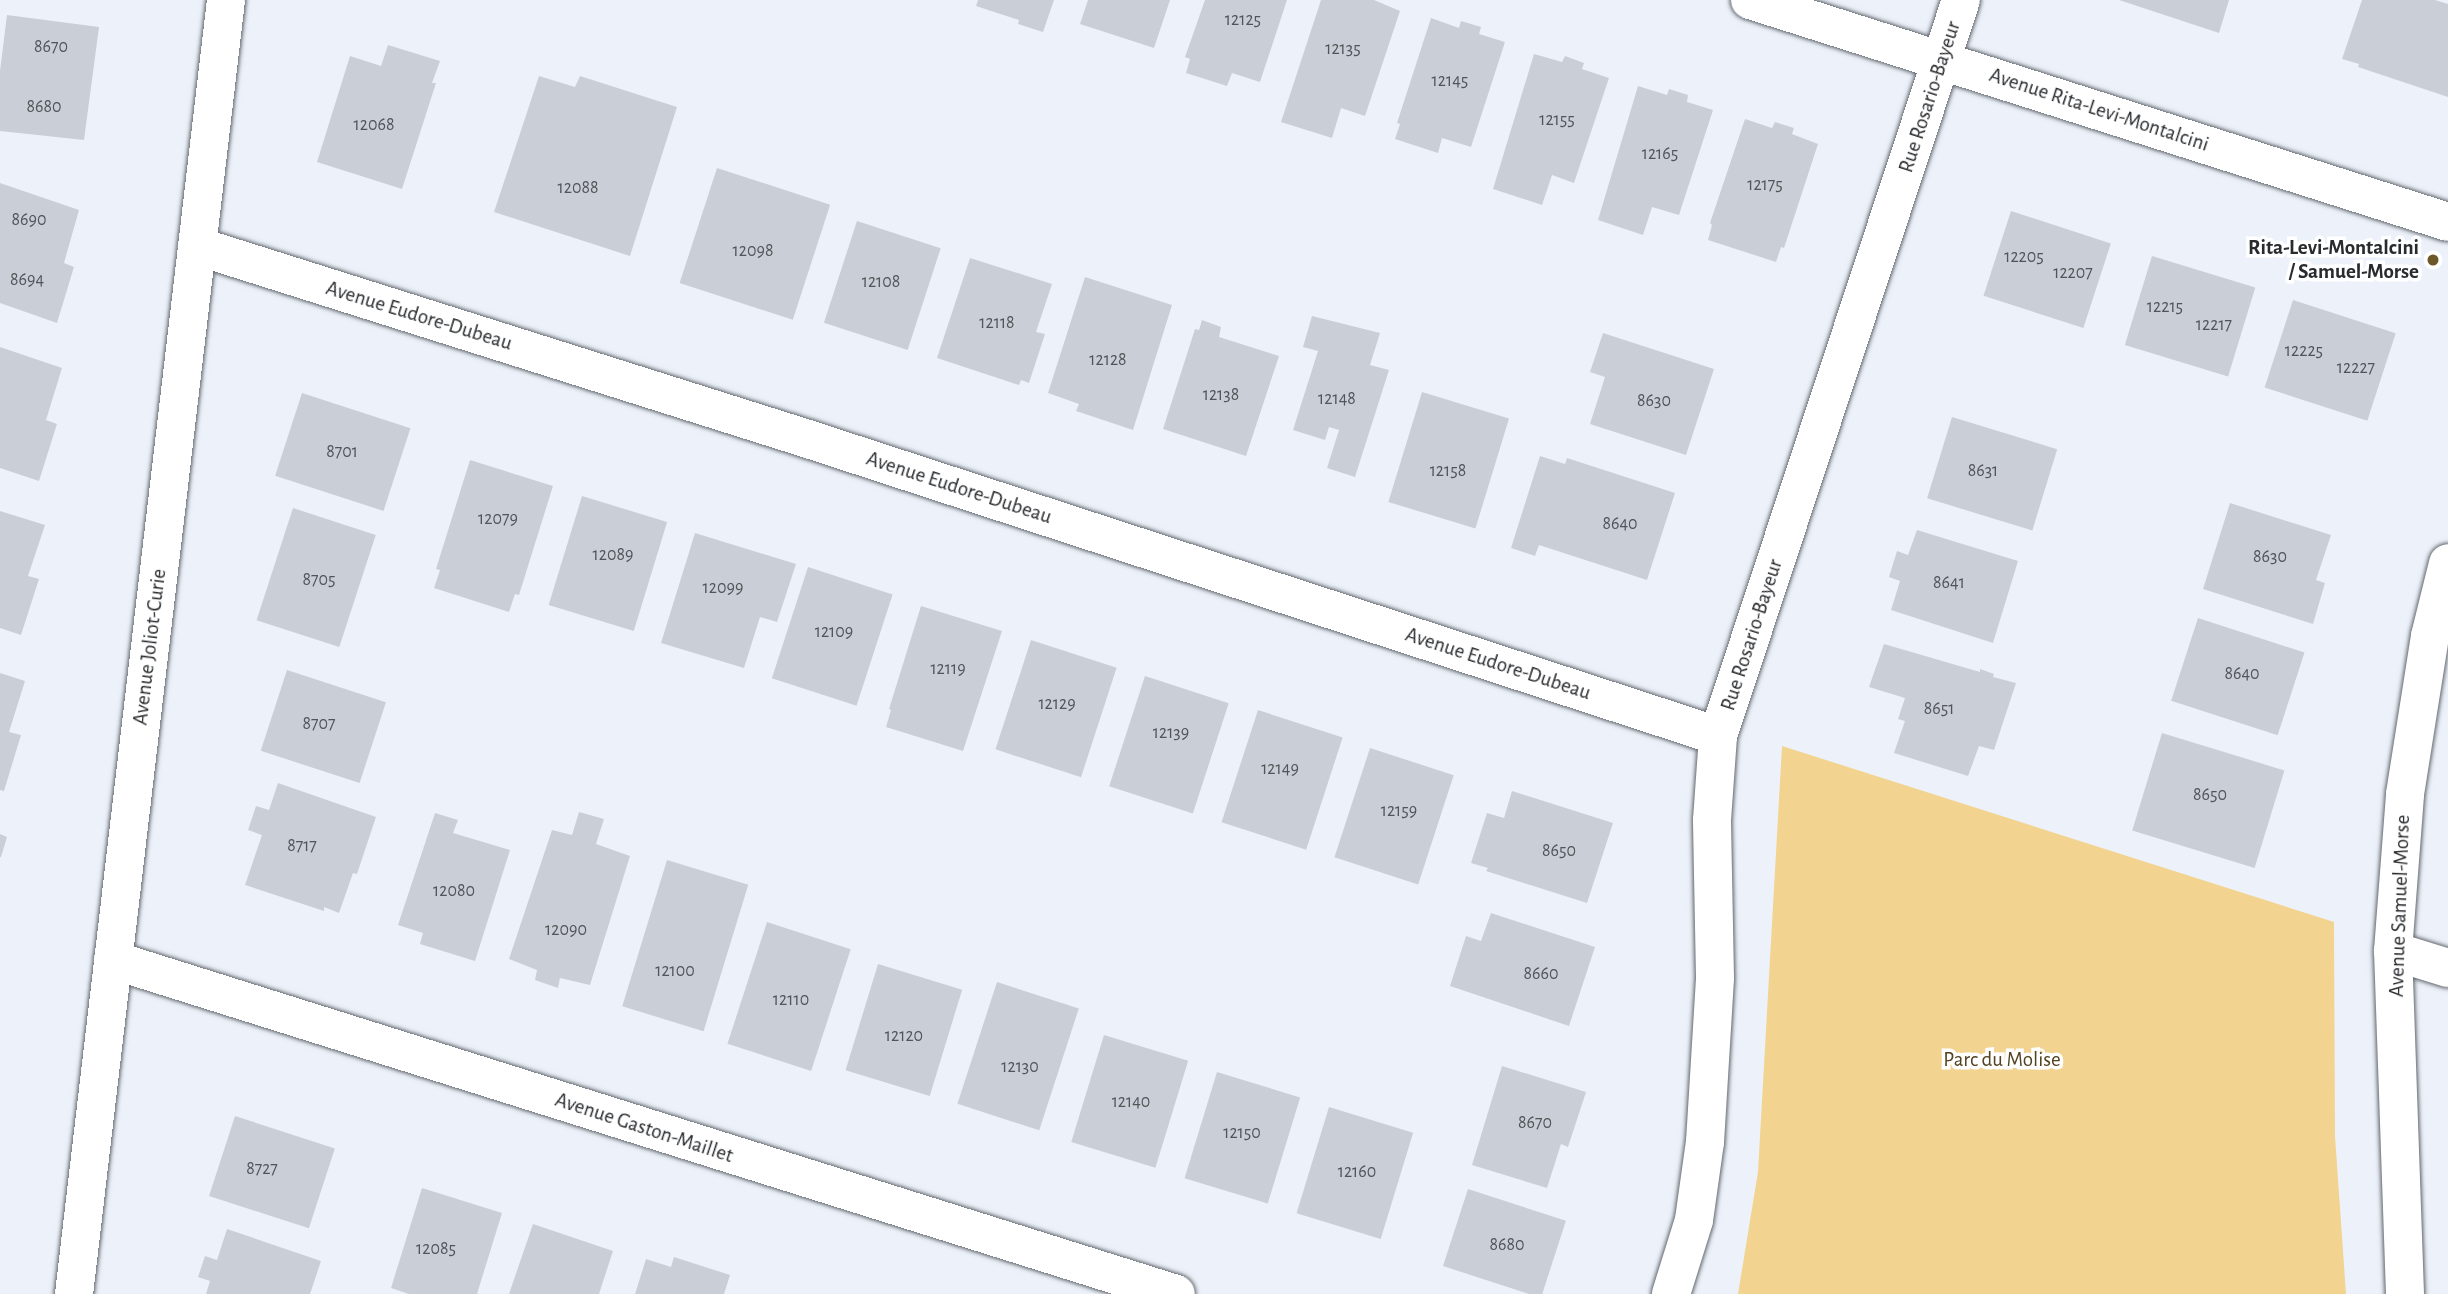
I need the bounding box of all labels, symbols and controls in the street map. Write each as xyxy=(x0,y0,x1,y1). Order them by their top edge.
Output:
house number: 12125 xyxy=(1225,9,1261,31)
street label: Rue Rosario-Bayeur xyxy=(1894,18,1966,176)
house number: 8670 xyxy=(34,36,68,58)
house number: 12135 xyxy=(1325,38,1361,60)
street label: Avenue Rita-Levi-Montalcini xyxy=(1986,63,2212,157)
house number: 12145 xyxy=(1432,70,1468,92)
house number: 8680 xyxy=(26,96,62,118)
house number: 12155 xyxy=(1539,109,1575,131)
house number: 12068 xyxy=(354,114,394,136)
house number: 12165 xyxy=(1642,143,1678,165)
house number: 12175 xyxy=(1747,174,1783,196)
house number: 12088 xyxy=(558,177,598,199)
house number: 8690 xyxy=(12,209,46,231)
place label: Rita-Levi-Montalcini / Samuel-Morse xyxy=(2248,235,2419,285)
house number: 12098 xyxy=(733,240,773,262)
house number: 12205 xyxy=(2004,246,2044,268)
marker: Rita-Levi-Montalcini / Samuel-Morse xyxy=(2425,252,2441,268)
house number: 12207 xyxy=(2053,262,2093,284)
house number: 8694 xyxy=(10,269,44,291)
house number: 12108 xyxy=(862,271,900,293)
street label: Avenue Eudore-Dubeau xyxy=(323,276,515,356)
house number: 12215 xyxy=(2147,296,2183,318)
house number: 12118 xyxy=(979,312,1015,334)
house number: 12217 xyxy=(2196,314,2232,336)
house number: 12225 xyxy=(2285,340,2323,362)
house number: 12128 xyxy=(1089,349,1127,371)
house number: 12227 xyxy=(2337,357,2375,379)
house number: 12138 xyxy=(1203,384,1239,406)
house number: 12148 xyxy=(1318,388,1356,410)
house number: 8630 xyxy=(1637,390,1671,412)
house number: 8701 xyxy=(326,441,358,463)
street label: Avenue Eudore-Dubeau xyxy=(863,446,1055,530)
house number: 12158 xyxy=(1430,460,1466,482)
house number: 8631 xyxy=(1968,460,1998,482)
house number: 12079 xyxy=(478,508,518,530)
house number: 8640 xyxy=(1602,513,1638,535)
house number: 12089 xyxy=(593,544,633,566)
house number: 8630 xyxy=(2253,546,2287,568)
street label: Rue Rosario-Bayeur xyxy=(1716,556,1788,714)
street label: Avenue Joliot-Curie xyxy=(128,567,172,727)
house number: 8705 xyxy=(302,569,336,591)
house number: 8641 xyxy=(1933,572,1965,594)
house number: 12099 xyxy=(703,577,743,599)
house number: 12109 xyxy=(815,621,853,643)
street label: Avenue Eudore-Dubeau xyxy=(1402,622,1594,706)
house number: 12119 xyxy=(930,658,966,680)
house number: 8640 xyxy=(2224,663,2260,685)
house number: 12129 xyxy=(1038,693,1076,715)
house number: 8651 xyxy=(1924,698,1954,720)
house number: 8707 xyxy=(302,713,336,735)
house number: 12139 xyxy=(1153,722,1189,744)
house number: 12149 xyxy=(1261,758,1299,780)
house number: 8650 xyxy=(2193,784,2227,806)
house number: 12159 xyxy=(1381,800,1417,822)
street label: Avenue Samuel-Morse xyxy=(2384,814,2416,998)
house number: 8717 xyxy=(287,835,317,857)
house number: 8650 xyxy=(1542,840,1576,862)
house number: 12080 xyxy=(433,880,475,902)
house number: 12090 xyxy=(545,919,587,941)
house number: 12100 xyxy=(655,960,695,982)
house number: 8660 xyxy=(1524,963,1558,985)
house number: 12110 xyxy=(773,989,809,1011)
house number: 12120 xyxy=(885,1025,923,1047)
park label: Parc du Molise xyxy=(1943,1047,2061,1073)
house number: 12130 xyxy=(1001,1056,1039,1078)
street label: Avenue Gaston-Maillet xyxy=(552,1087,736,1169)
house number: 12140 xyxy=(1112,1091,1150,1113)
house number: 8670 xyxy=(1518,1112,1552,1134)
house number: 12150 xyxy=(1223,1122,1261,1144)
house number: 8727 xyxy=(246,1158,278,1180)
house number: 12160 xyxy=(1338,1161,1376,1183)
house number: 8680 xyxy=(1489,1234,1525,1256)
house number: 12085 xyxy=(416,1238,456,1260)

